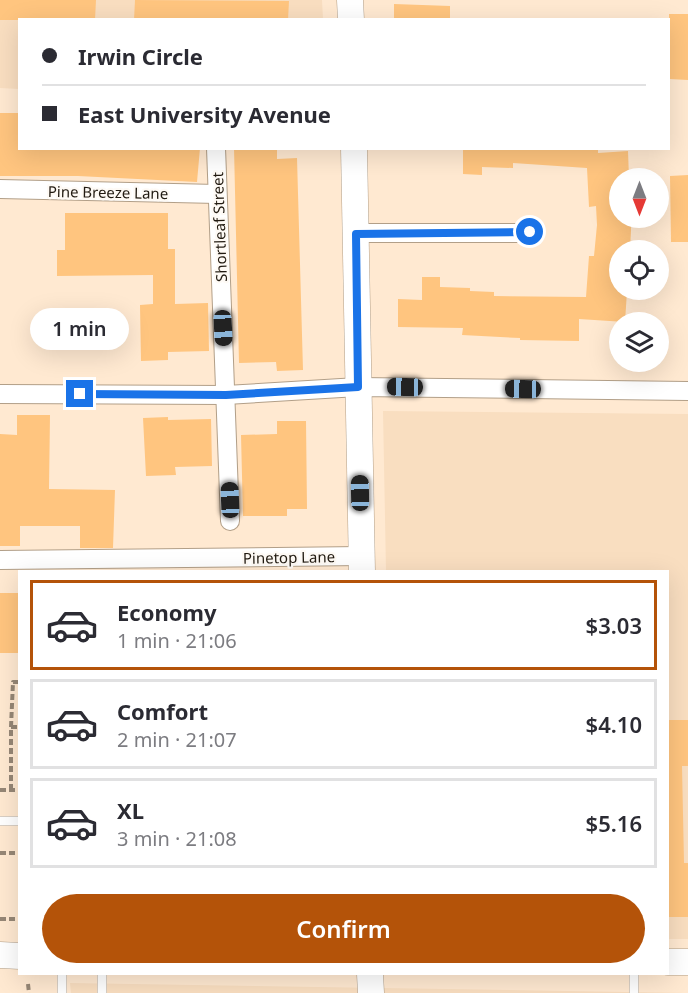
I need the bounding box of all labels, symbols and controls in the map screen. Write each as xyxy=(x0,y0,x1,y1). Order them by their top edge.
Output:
text: Irwin Circle xyxy=(78,41,203,71)
text: East University Avenue xyxy=(78,99,331,129)
north arrow xyxy=(609,168,669,228)
map controls xyxy=(609,168,669,372)
street label: Shortleaf Street xyxy=(207,171,231,282)
street label: Pine Breeze Lane xyxy=(48,181,168,203)
route start xyxy=(516,218,543,245)
button: locate xyxy=(609,240,669,300)
callout: 1 min xyxy=(31,307,130,349)
car xyxy=(213,310,233,346)
button: layers xyxy=(609,312,669,372)
text: 1 min xyxy=(52,315,107,342)
car xyxy=(387,378,423,396)
route end xyxy=(66,380,93,407)
car xyxy=(505,380,541,398)
car xyxy=(351,475,369,511)
car xyxy=(220,482,240,518)
street label: Pinetop Lane xyxy=(243,546,335,568)
text: Economy xyxy=(117,597,216,627)
icon: car xyxy=(45,598,99,652)
text: $3.03 xyxy=(586,610,642,640)
text: 1 min · 21:06 xyxy=(117,627,237,654)
text: Comfort xyxy=(117,696,208,726)
icon: car xyxy=(45,697,99,751)
text: $4.10 xyxy=(586,709,642,739)
text: 2 min · 21:07 xyxy=(117,726,237,753)
text: XL xyxy=(117,795,144,825)
icon: car xyxy=(45,796,99,850)
text: $5.16 xyxy=(586,808,642,838)
text: 3 min · 21:08 xyxy=(117,825,237,852)
button: Confirm xyxy=(42,894,645,963)

